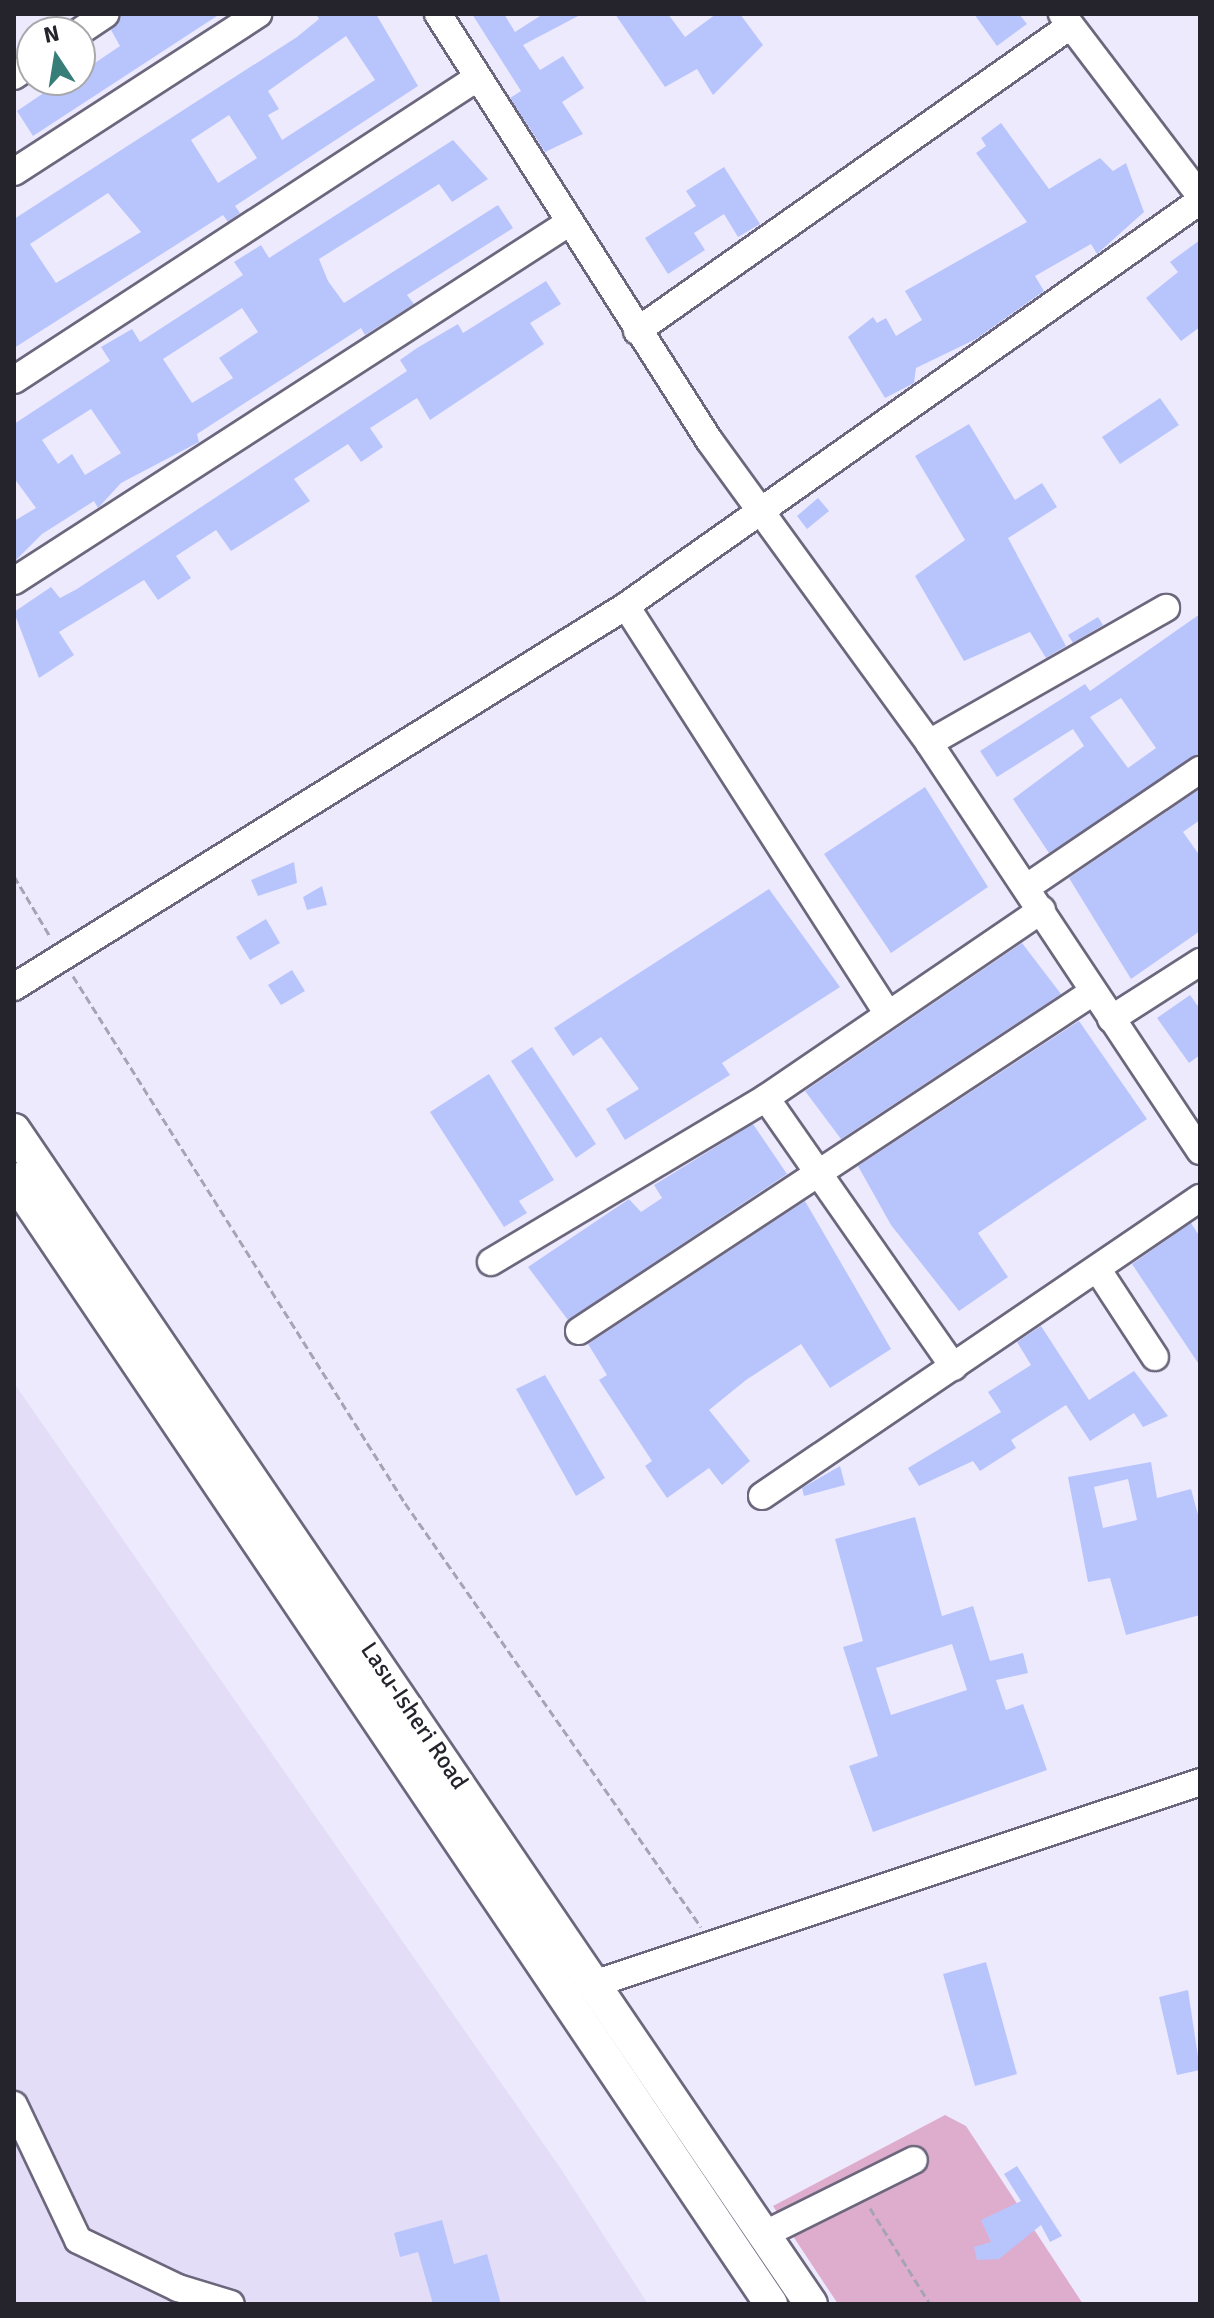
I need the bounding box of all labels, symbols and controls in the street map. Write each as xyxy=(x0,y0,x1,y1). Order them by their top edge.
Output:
north arrow xyxy=(16,16,96,96)
text: N xyxy=(41,19,62,49)
street label: Lasu-Isheri Road xyxy=(354,1637,474,1795)

